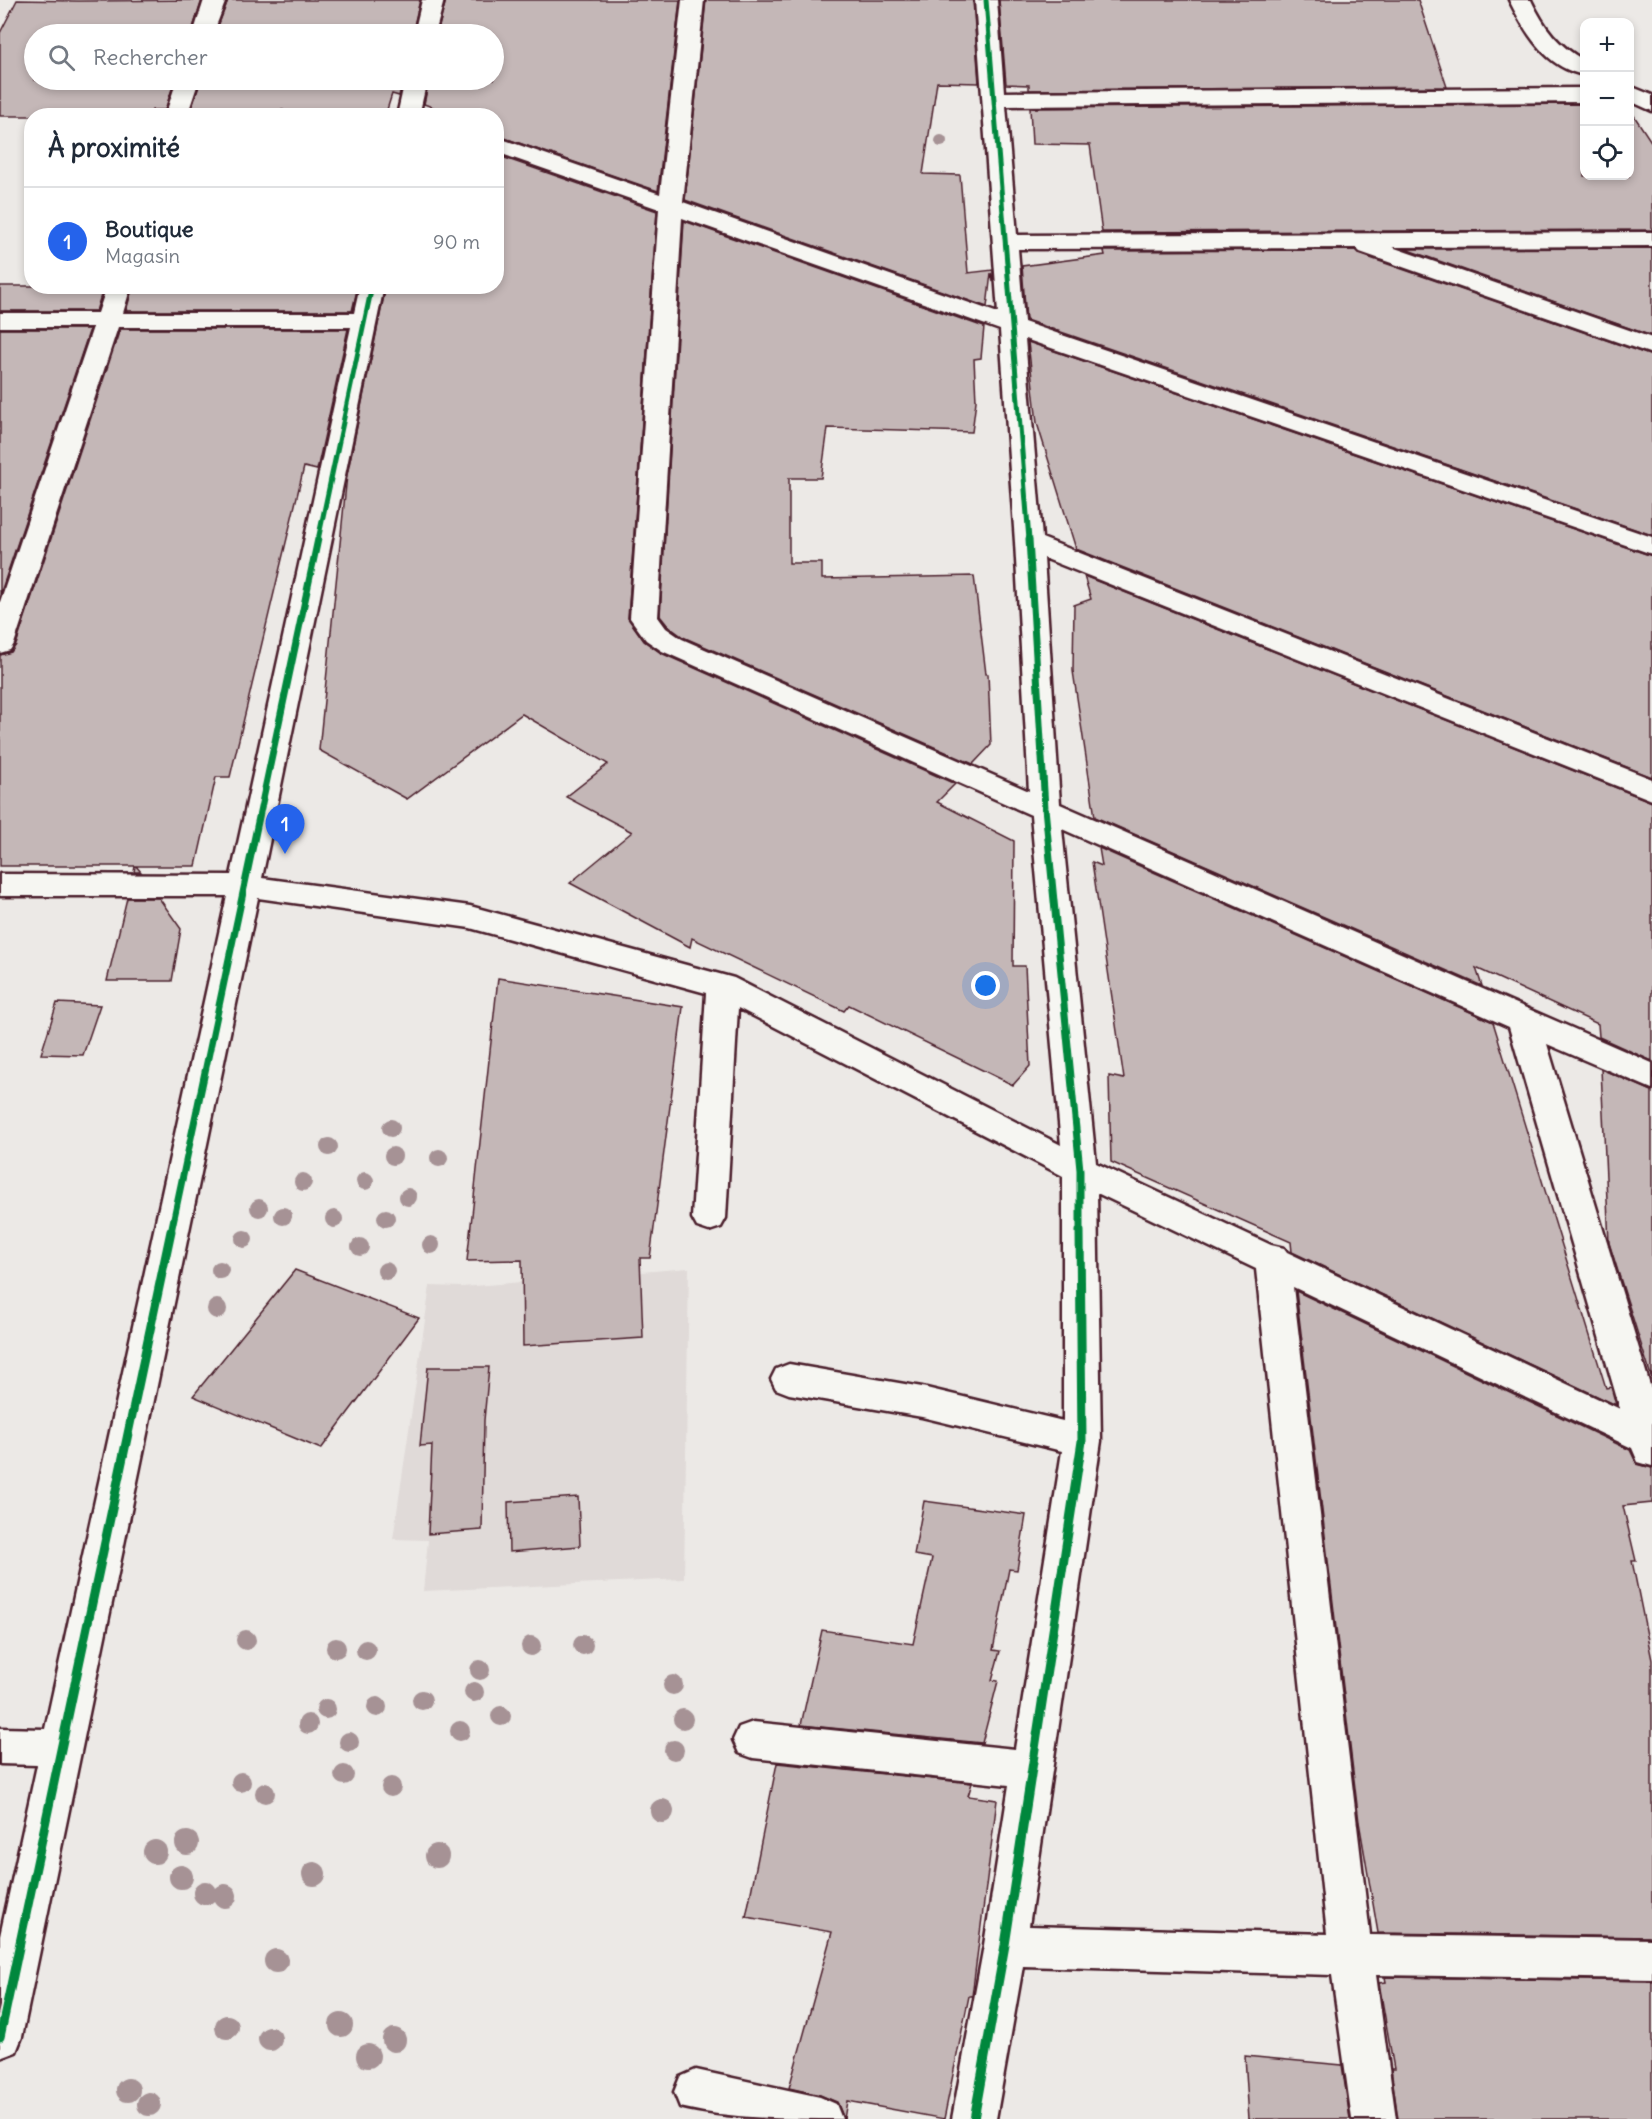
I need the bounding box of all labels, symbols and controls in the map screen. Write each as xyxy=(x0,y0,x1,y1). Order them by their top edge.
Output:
map controls xyxy=(1580,18,1634,180)
button: + xyxy=(1580,18,1634,72)
search box xyxy=(24,24,504,90)
icon: search xyxy=(45,41,78,74)
text: Rechercher xyxy=(93,43,208,71)
button: − xyxy=(1580,72,1634,126)
button: locate xyxy=(1580,126,1634,180)
text: À proximité xyxy=(48,131,180,164)
text: Boutique xyxy=(105,215,194,243)
text: 1 xyxy=(64,229,71,254)
text: 90 m xyxy=(433,229,480,254)
text: Magasin xyxy=(105,243,180,268)
pin: 1 xyxy=(266,804,304,854)
your location xyxy=(971,971,1000,1000)

